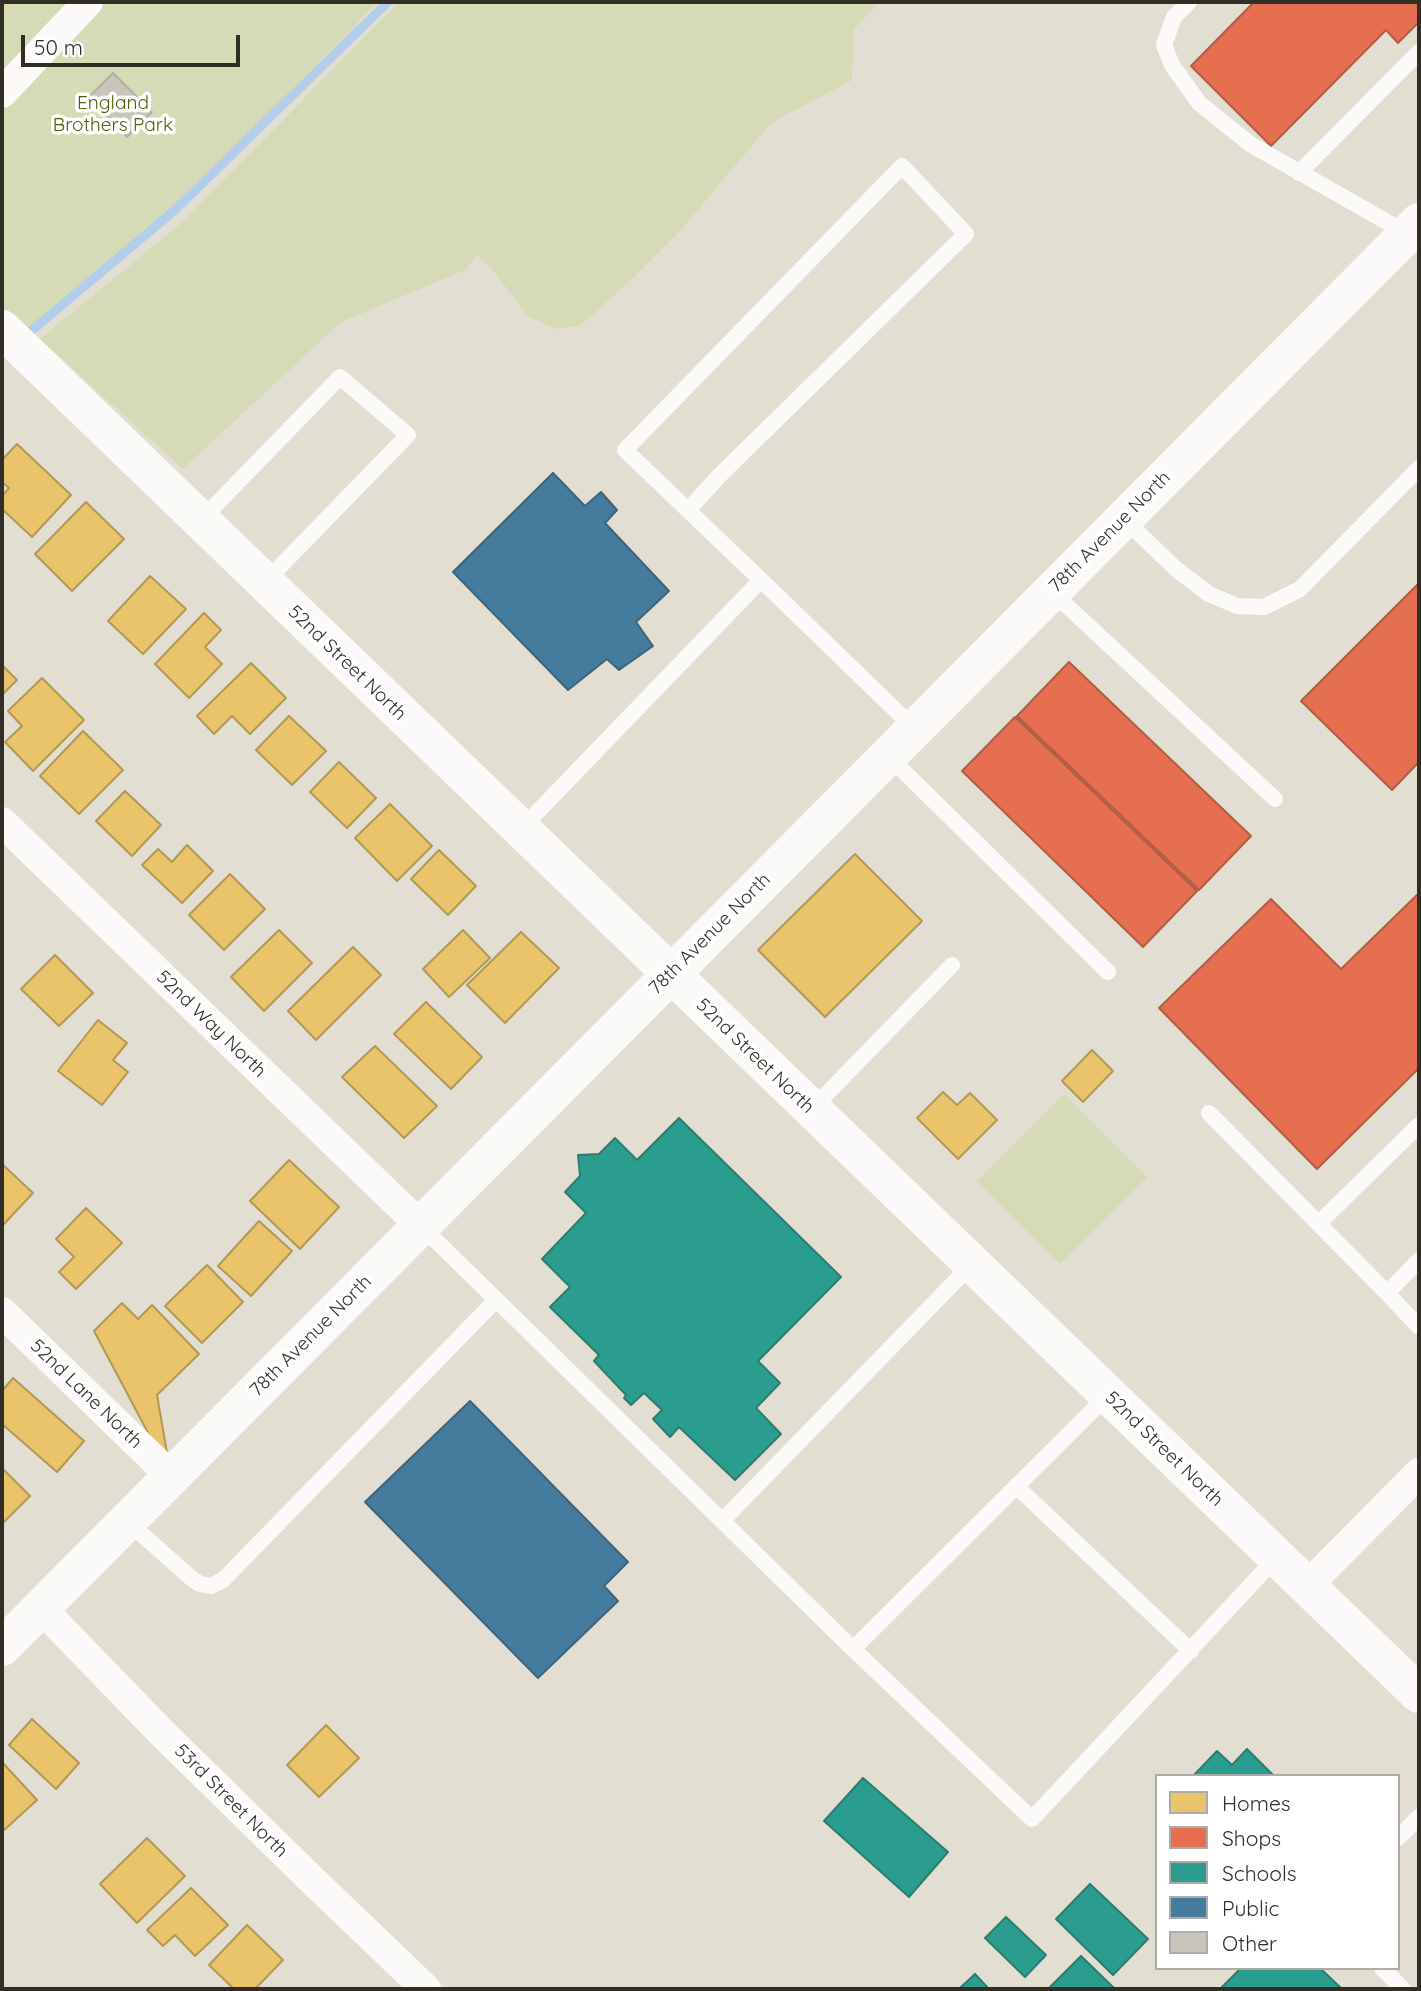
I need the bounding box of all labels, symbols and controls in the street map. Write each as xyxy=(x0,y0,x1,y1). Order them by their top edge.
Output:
scale bar xyxy=(24,21,243,65)
text: 50 m xyxy=(34,34,83,60)
park label: England Brothers Park xyxy=(53,92,173,136)
street label: 78th Avenue North xyxy=(1045,467,1175,597)
street label: 52nd Street North xyxy=(283,601,411,725)
street label: 78th Avenue North xyxy=(645,869,775,999)
street label: 52nd Way North xyxy=(151,966,271,1082)
street label: 52nd Street North xyxy=(691,994,819,1118)
street label: 78th Avenue North xyxy=(246,1271,376,1401)
street label: 52nd Lane North xyxy=(25,1335,147,1453)
street label: 52nd Street North xyxy=(1100,1387,1228,1511)
street label: 53rd Street North xyxy=(170,1740,292,1862)
legend xyxy=(1155,1774,1400,1970)
text: Homes xyxy=(1222,1790,1291,1816)
text: Shops xyxy=(1222,1825,1281,1851)
text: Schools xyxy=(1222,1860,1297,1886)
text: Public xyxy=(1222,1895,1279,1921)
text: Other xyxy=(1222,1930,1277,1956)

